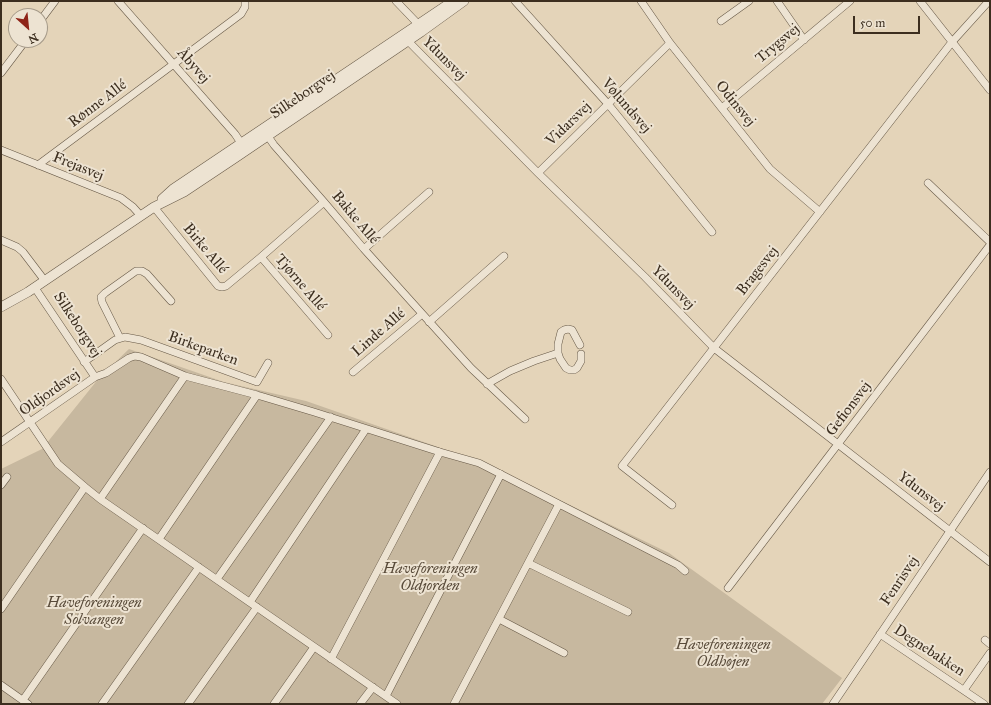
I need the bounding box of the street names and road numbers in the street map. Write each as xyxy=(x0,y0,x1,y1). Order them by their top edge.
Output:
street label: Trygsvej xyxy=(752,20,804,68)
street label: Ydunsvej xyxy=(418,33,470,85)
street label: Åbyvej xyxy=(173,45,213,87)
street label: Silkeborgvej xyxy=(267,67,339,123)
street label: Vølundsvej xyxy=(597,75,655,137)
street label: Rønne Allé xyxy=(65,76,131,132)
street label: Odinsvej xyxy=(711,78,759,130)
street label: Vidarsvej xyxy=(542,98,596,150)
street label: Frejasvej xyxy=(50,149,106,185)
street label: Bakke Allé xyxy=(328,188,382,248)
street label: Birke Allé xyxy=(179,220,231,278)
street label: Bragesvej xyxy=(733,243,783,299)
street label: Tjørne Allé xyxy=(271,251,329,315)
street label: Ydunsvej xyxy=(648,262,698,314)
street label: Silkeborgvej xyxy=(49,289,105,361)
street label: Linde Allé xyxy=(349,305,409,361)
street label: Birkeparken xyxy=(166,328,240,370)
street label: Oldjordsvej xyxy=(16,366,84,420)
street label: Gefionsvej xyxy=(823,378,875,440)
street label: Ydunsvej xyxy=(894,468,948,516)
street label: Fenrisvej xyxy=(877,553,923,609)
street label: Degnebakken xyxy=(890,621,968,681)

